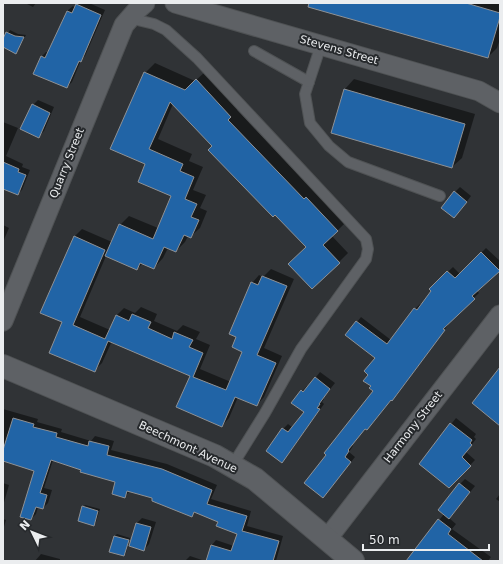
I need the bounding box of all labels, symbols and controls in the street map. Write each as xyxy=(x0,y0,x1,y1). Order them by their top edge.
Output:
street label: Stevens Street xyxy=(298,33,380,68)
street label: Quarry Street xyxy=(47,125,87,200)
street label: Harmony Street xyxy=(381,388,445,465)
street label: Beechmont Avenue xyxy=(137,418,240,476)
north arrow xyxy=(12,512,52,552)
text: N xyxy=(17,518,33,533)
scale bar xyxy=(363,526,489,552)
text: 50 m xyxy=(369,533,400,547)

